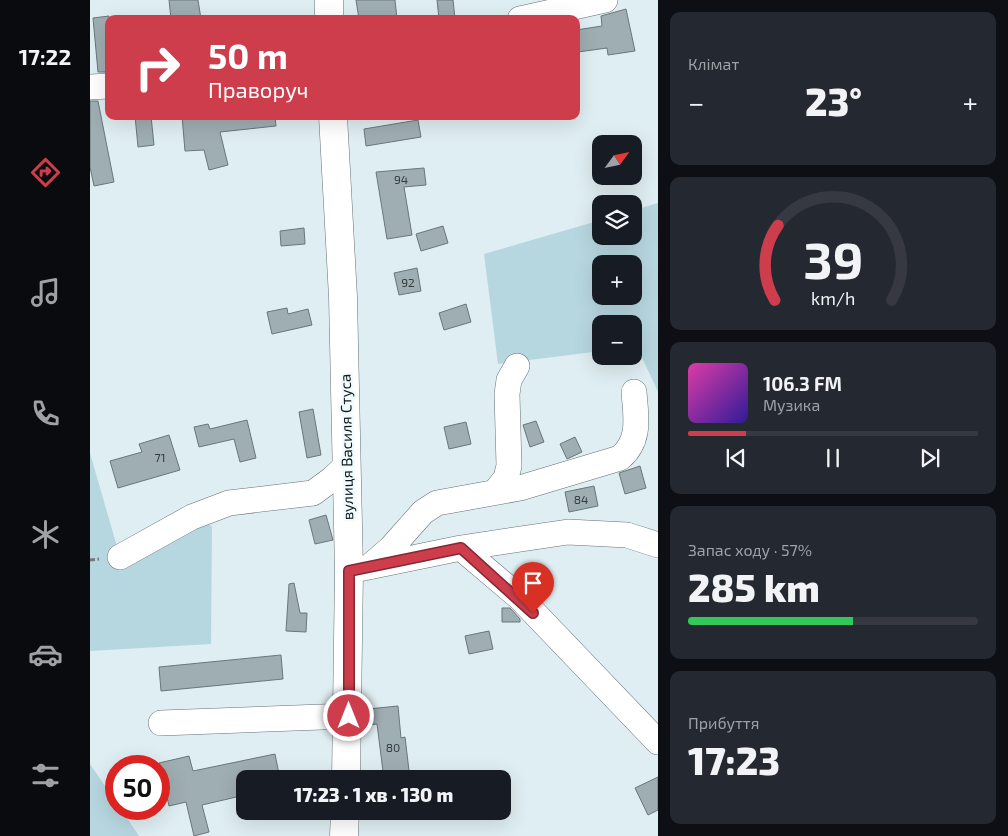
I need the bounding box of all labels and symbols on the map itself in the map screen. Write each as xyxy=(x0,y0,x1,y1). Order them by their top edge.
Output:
north arrow xyxy=(592,135,642,185)
house number: 94 xyxy=(394,172,408,186)
house number: 92 xyxy=(401,275,415,289)
street label: вулиця Василя Стуса xyxy=(336,374,357,520)
house number: 71 xyxy=(155,450,165,464)
house number: 84 xyxy=(574,492,588,506)
pin xyxy=(512,562,554,613)
position arrow xyxy=(322,689,374,741)
house number: 80 xyxy=(386,740,400,754)
speed limit sign: 50 xyxy=(105,755,170,820)

